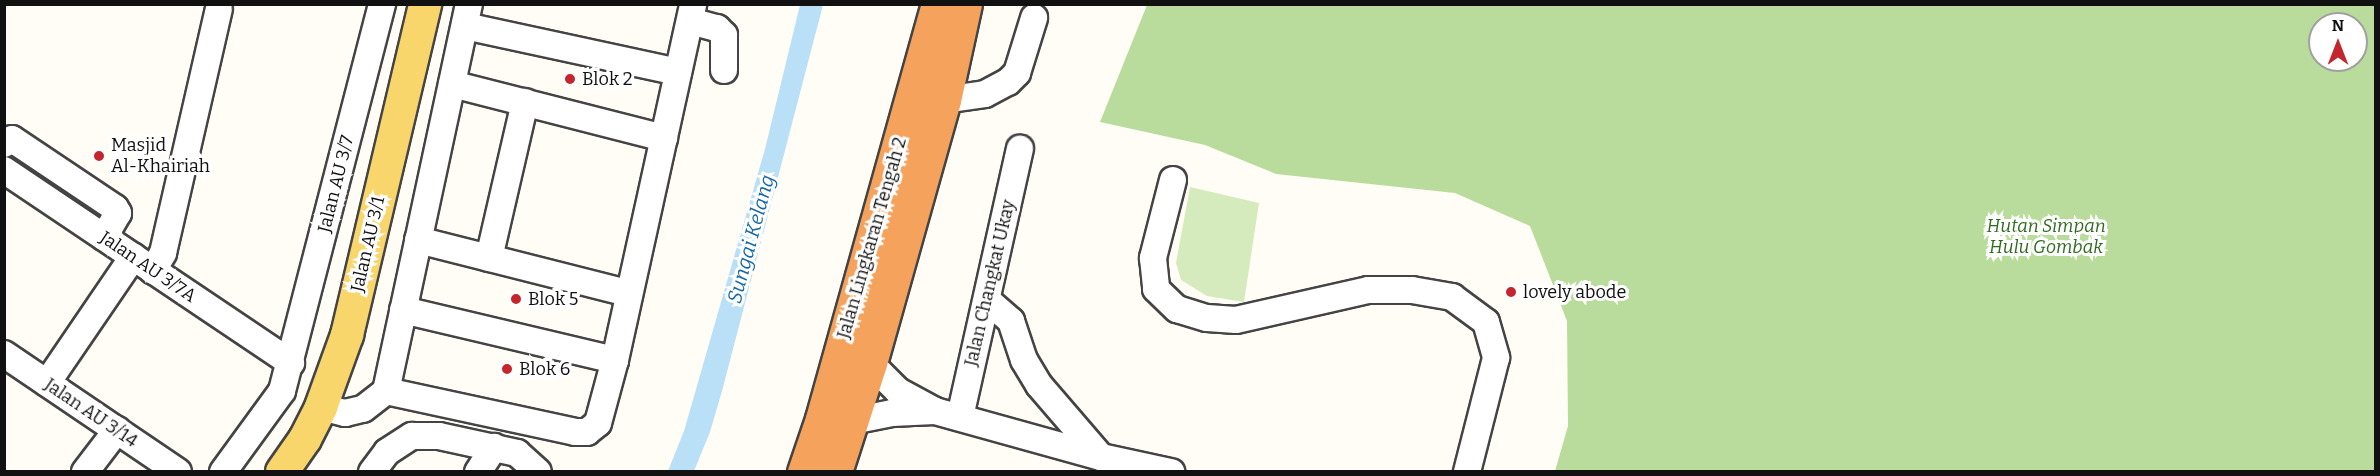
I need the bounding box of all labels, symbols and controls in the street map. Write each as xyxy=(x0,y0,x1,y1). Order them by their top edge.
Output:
north arrow xyxy=(2308,12,2368,72)
text: N xyxy=(2332,16,2344,35)
place label: Blok 2 xyxy=(582,68,633,90)
marker: Blok 2 xyxy=(563,72,577,86)
street label: Jalan AU 3/7 xyxy=(314,133,358,235)
place label: Masjid Al-Khairiah xyxy=(111,135,210,178)
street label: Jalan Lingkaran Tengah 2 xyxy=(833,135,911,341)
marker: Masjid Al-Khairiah xyxy=(92,149,106,163)
water label: Sungai Kelang xyxy=(722,172,780,306)
street label: Jalan AU 3/1 xyxy=(347,194,389,294)
street label: Jalan Changkat Ukay xyxy=(960,198,1020,368)
park label: Hutan Simpan Hulu Gombak xyxy=(1986,216,2106,258)
street label: Jalan AU 3/7A xyxy=(96,227,200,307)
place label: lovely abode xyxy=(1523,281,1626,303)
marker: lovely abode xyxy=(1504,285,1518,299)
place label: Blok 5 xyxy=(528,288,578,310)
marker: Blok 5 xyxy=(509,292,523,306)
place label: Blok 6 xyxy=(519,358,570,380)
marker: Blok 6 xyxy=(500,362,514,376)
street label: Jalan AU 3/14 xyxy=(40,374,142,452)

